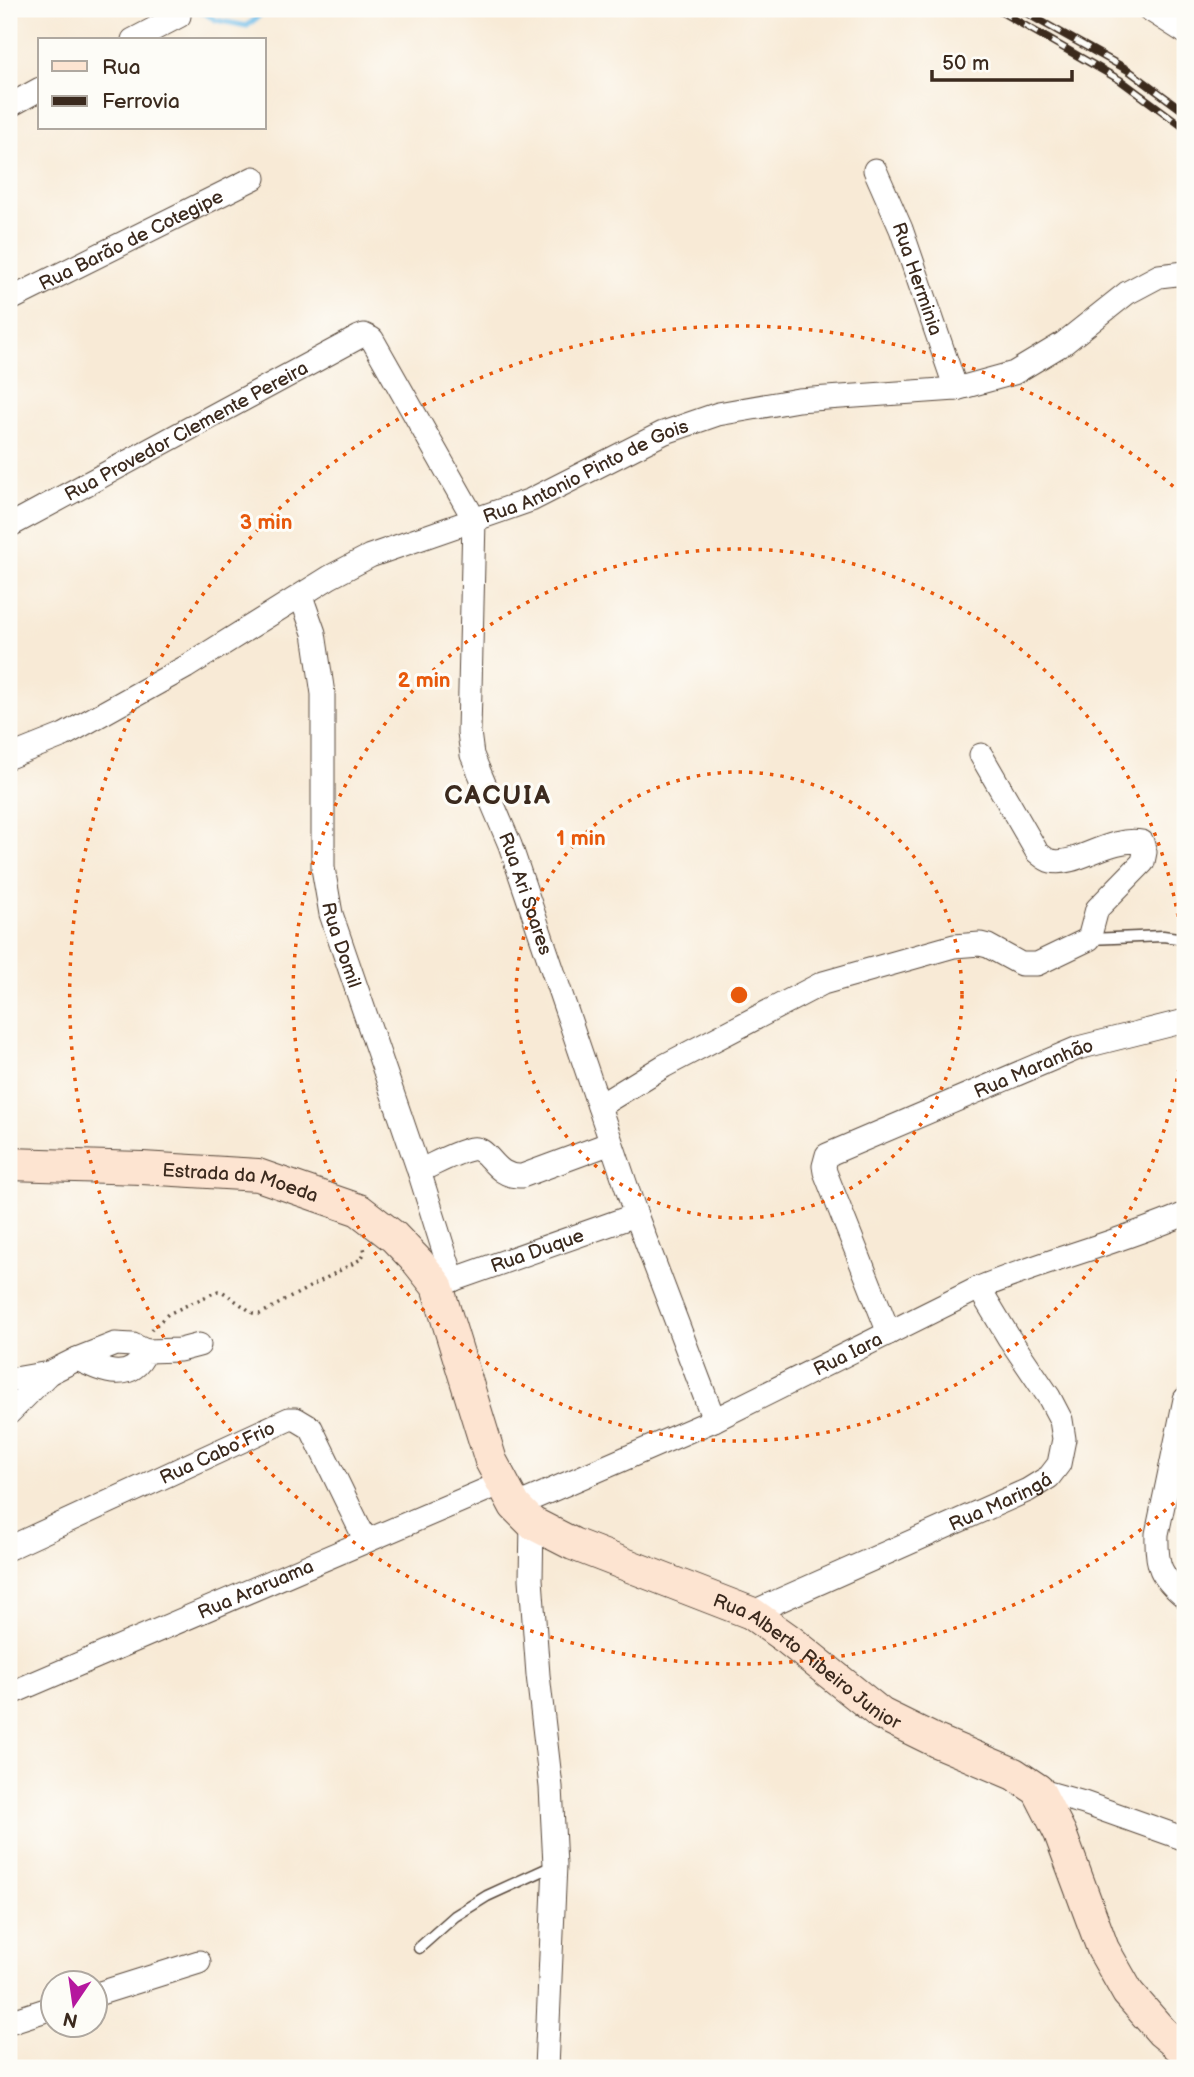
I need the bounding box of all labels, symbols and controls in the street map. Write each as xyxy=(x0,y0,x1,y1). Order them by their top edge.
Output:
legend xyxy=(38,38,266,130)
scale bar xyxy=(932,38,1072,82)
text: 50 m xyxy=(942,51,989,76)
text: Rua xyxy=(102,55,141,80)
text: Ferrovia xyxy=(102,89,180,114)
street label: Rua Barão de Cotegipe xyxy=(36,185,227,296)
street label: Rua Herminia xyxy=(887,220,947,339)
street label: Rua Provedor Clemente Pereira xyxy=(61,357,312,507)
street label: Rua Antonio Pinto de Gois xyxy=(480,415,691,529)
text: 3 min xyxy=(240,510,292,535)
text: 2 min xyxy=(397,668,451,693)
district label: CACUIA xyxy=(444,781,552,812)
text: 1 min xyxy=(556,826,606,851)
street label: Rua Ari Soares xyxy=(493,829,557,958)
street label: Rua Domil xyxy=(316,900,365,991)
centre of rings xyxy=(727,983,751,1007)
street label: Rua Maranhão xyxy=(971,1035,1096,1104)
street label: Estrada da Moeda xyxy=(162,1159,321,1208)
street label: Rua Duque xyxy=(488,1224,587,1278)
street label: Rua Iara xyxy=(810,1328,886,1382)
street label: Rua Cabo Frio xyxy=(156,1417,279,1490)
street label: Rua Maringá xyxy=(946,1468,1056,1537)
street label: Rua Araruama xyxy=(195,1555,317,1625)
street label: Rua Alberto Ribeiro Junior xyxy=(710,1589,905,1735)
north arrow xyxy=(38,1968,108,2038)
text: N xyxy=(61,2006,80,2032)

